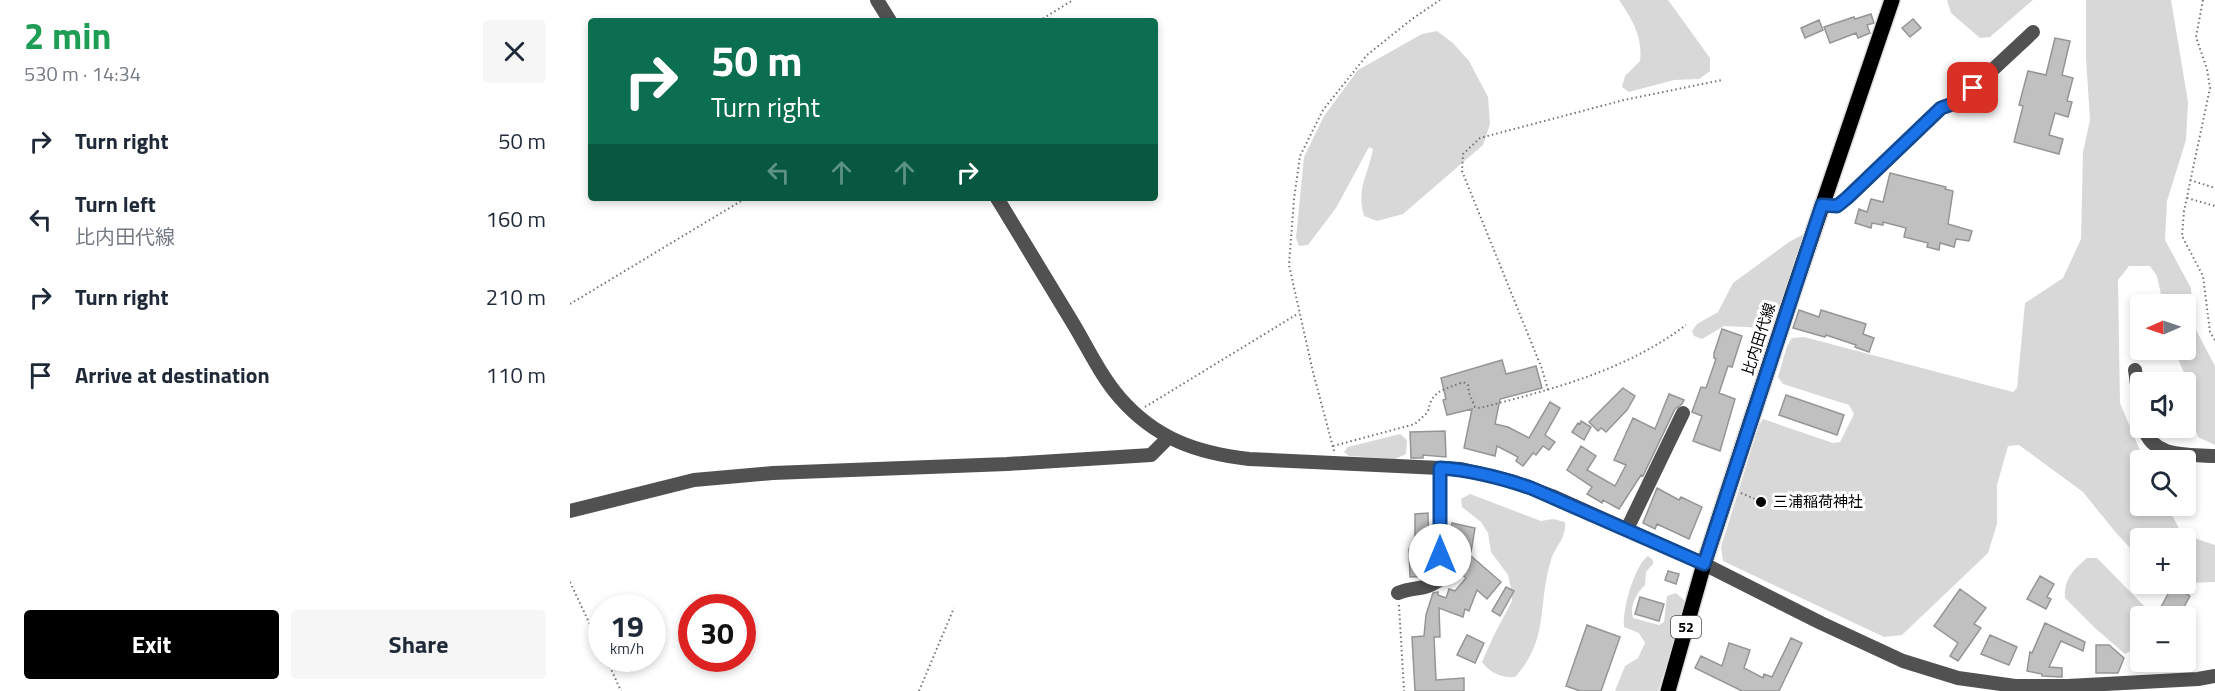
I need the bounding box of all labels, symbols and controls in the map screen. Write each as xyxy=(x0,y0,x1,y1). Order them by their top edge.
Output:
text: 2 min xyxy=(24,8,111,63)
button: close xyxy=(483,20,546,83)
text: 50 m xyxy=(711,28,803,92)
icon: right xyxy=(612,42,690,120)
text: 530 m · 14:34 xyxy=(24,58,141,89)
pin xyxy=(1947,62,1998,113)
icon: arrive xyxy=(1956,71,1989,104)
text: Turn right xyxy=(711,86,820,127)
text: Turn right xyxy=(75,124,169,158)
text: 50 m xyxy=(498,124,546,158)
icon: right xyxy=(24,125,57,158)
icon: left xyxy=(762,156,795,189)
icon: ahead xyxy=(825,156,858,189)
icon: ahead xyxy=(888,156,921,189)
icon: right xyxy=(951,156,984,189)
text: Turn left xyxy=(75,187,156,221)
text: 160 m xyxy=(486,202,546,236)
icon: left xyxy=(24,203,57,236)
text: 比内田代線 xyxy=(75,221,175,252)
text: Turn right xyxy=(75,280,169,314)
text: 210 m xyxy=(486,280,546,314)
icon: right xyxy=(24,281,57,314)
north arrow xyxy=(2130,294,2196,360)
map controls xyxy=(2130,294,2196,672)
street label: 比内田代線 xyxy=(1736,300,1781,378)
text: Arrive at destination xyxy=(75,358,270,392)
text: 110 m xyxy=(486,358,546,392)
icon: arrive xyxy=(24,359,57,392)
button: sound xyxy=(2130,372,2196,438)
button: search xyxy=(2130,450,2196,516)
place label: 三浦稲荷神社 xyxy=(1773,490,1863,513)
marker: 三浦稲荷神社 xyxy=(1754,495,1768,509)
position arrow xyxy=(1408,523,1472,587)
button: + xyxy=(2130,528,2196,594)
speed limit sign: 30 xyxy=(678,594,756,672)
text: 19 xyxy=(610,603,644,649)
button: − xyxy=(2130,606,2196,672)
button: Exit xyxy=(24,610,279,679)
button: Share xyxy=(291,610,546,679)
road number: 52 xyxy=(1671,616,1701,638)
text: km/h xyxy=(610,637,644,660)

